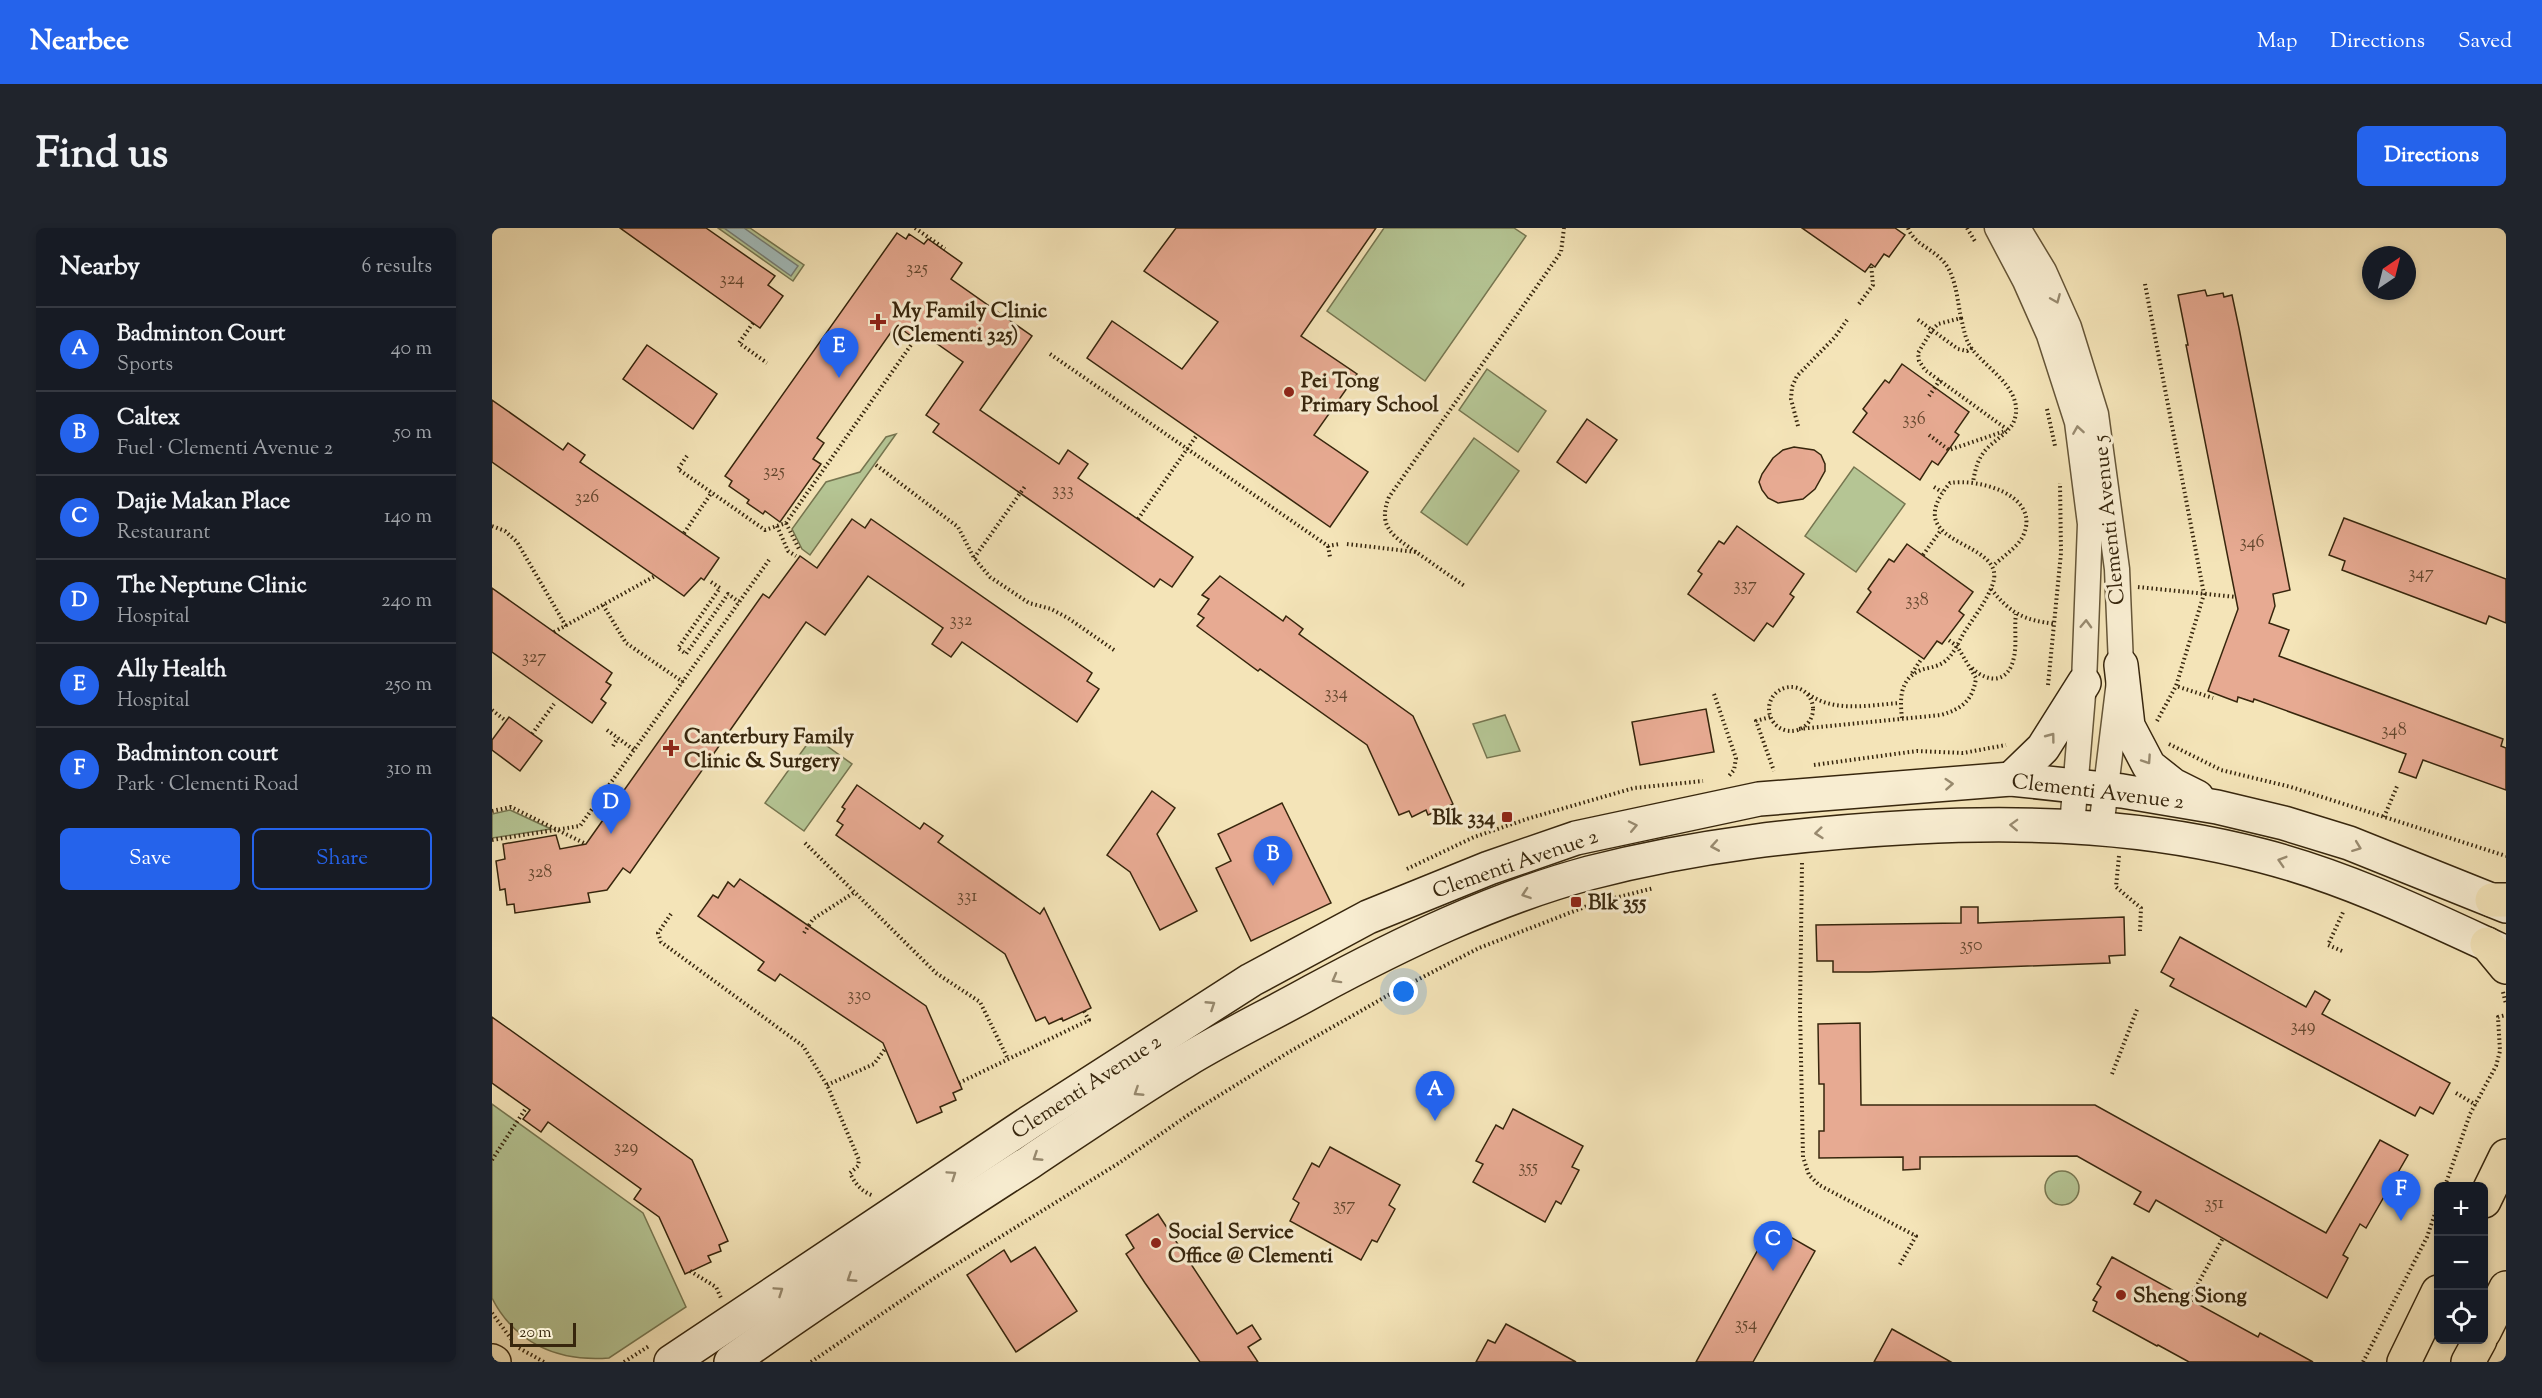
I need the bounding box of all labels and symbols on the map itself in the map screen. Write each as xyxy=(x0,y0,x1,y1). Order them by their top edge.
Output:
north arrow xyxy=(2362,246,2416,300)
house number: 325 xyxy=(906,256,928,282)
house number: 324 xyxy=(720,267,744,293)
one-way arrow xyxy=(2049,293,2061,304)
place label: My Family Clinic (Clementi 325) xyxy=(892,297,1048,351)
marker: My Family Clinic (Clementi 325) xyxy=(869,313,887,331)
pin: E xyxy=(820,328,858,378)
place label: Pei Tong Primary School xyxy=(1301,367,1439,421)
marker: Pei Tong Primary School xyxy=(1282,385,1296,399)
house number: 336 xyxy=(1902,407,1926,433)
one-way arrow xyxy=(2072,425,2084,435)
street label: Clementi Avenue 5 xyxy=(2086,433,2134,606)
house number: 325 xyxy=(763,459,785,485)
house number: 333 xyxy=(1052,478,1074,504)
house number: 326 xyxy=(575,485,599,511)
house number: 346 xyxy=(2239,530,2265,556)
house number: 347 xyxy=(2408,561,2434,587)
house number: 337 xyxy=(1733,573,1757,599)
house number: 338 xyxy=(1905,588,1929,614)
house number: 332 xyxy=(950,608,973,634)
one-way arrow xyxy=(2080,620,2093,629)
house number: 327 xyxy=(522,645,546,671)
house number: 334 xyxy=(1324,681,1348,707)
house number: 348 xyxy=(2381,718,2407,744)
place label: Canterbury Family Clinic & Surgery xyxy=(684,723,855,777)
one-way arrow xyxy=(2044,732,2055,743)
marker: Canterbury Family Clinic & Surgery xyxy=(662,739,680,757)
one-way arrow xyxy=(2140,754,2151,765)
street label: Clementi Avenue 2 xyxy=(2010,768,2186,818)
one-way arrow xyxy=(1944,777,1953,790)
pin: D xyxy=(592,784,630,834)
place label: Blk 334 xyxy=(1432,804,1495,834)
marker: Blk 334 xyxy=(1500,810,1514,824)
one-way arrow xyxy=(2009,819,2018,831)
one-way arrow xyxy=(1628,820,1638,833)
street label: Clementi Avenue 2 xyxy=(1429,822,1603,907)
one-way arrow xyxy=(1814,826,1824,839)
pin: B xyxy=(1254,836,1292,886)
one-way arrow xyxy=(1710,839,1720,852)
one-way arrow xyxy=(2352,839,2362,852)
one-way arrow xyxy=(2277,856,2288,868)
house number: 328 xyxy=(528,860,552,886)
house number: 331 xyxy=(957,884,977,910)
one-way arrow xyxy=(1521,887,1532,900)
place label: Blk 355 xyxy=(1588,889,1647,919)
marker: Blk 355 xyxy=(1569,895,1583,909)
house number: 350 xyxy=(1960,933,1982,959)
one-way arrow xyxy=(1332,972,1342,983)
your location xyxy=(1389,977,1418,1006)
house number: 330 xyxy=(847,983,871,1009)
one-way arrow xyxy=(1204,1001,1215,1012)
house number: 349 xyxy=(2291,1014,2316,1040)
street label: Clementi Avenue 2 xyxy=(1006,1028,1168,1148)
pin: A xyxy=(1416,1072,1454,1121)
one-way arrow xyxy=(1133,1084,1144,1095)
house number: 329 xyxy=(614,1135,638,1161)
one-way arrow xyxy=(1033,1150,1044,1161)
house number: 355 xyxy=(1518,1155,1538,1181)
one-way arrow xyxy=(945,1171,956,1182)
pin: F xyxy=(2382,1172,2420,1221)
house number: 351 xyxy=(2204,1191,2224,1217)
house number: 357 xyxy=(1333,1193,1355,1219)
place label: Social Service Office @ Clementi xyxy=(1168,1218,1333,1272)
pin: C xyxy=(1754,1222,1792,1271)
marker: Social Service Office @ Clementi xyxy=(1149,1236,1163,1250)
one-way arrow xyxy=(847,1271,858,1282)
place label: Sheng Siong xyxy=(2133,1282,2247,1312)
one-way arrow xyxy=(772,1287,783,1298)
marker: Sheng Siong xyxy=(2114,1288,2128,1302)
house number: 354 xyxy=(1735,1312,1757,1338)
scale bar xyxy=(510,1320,576,1348)

